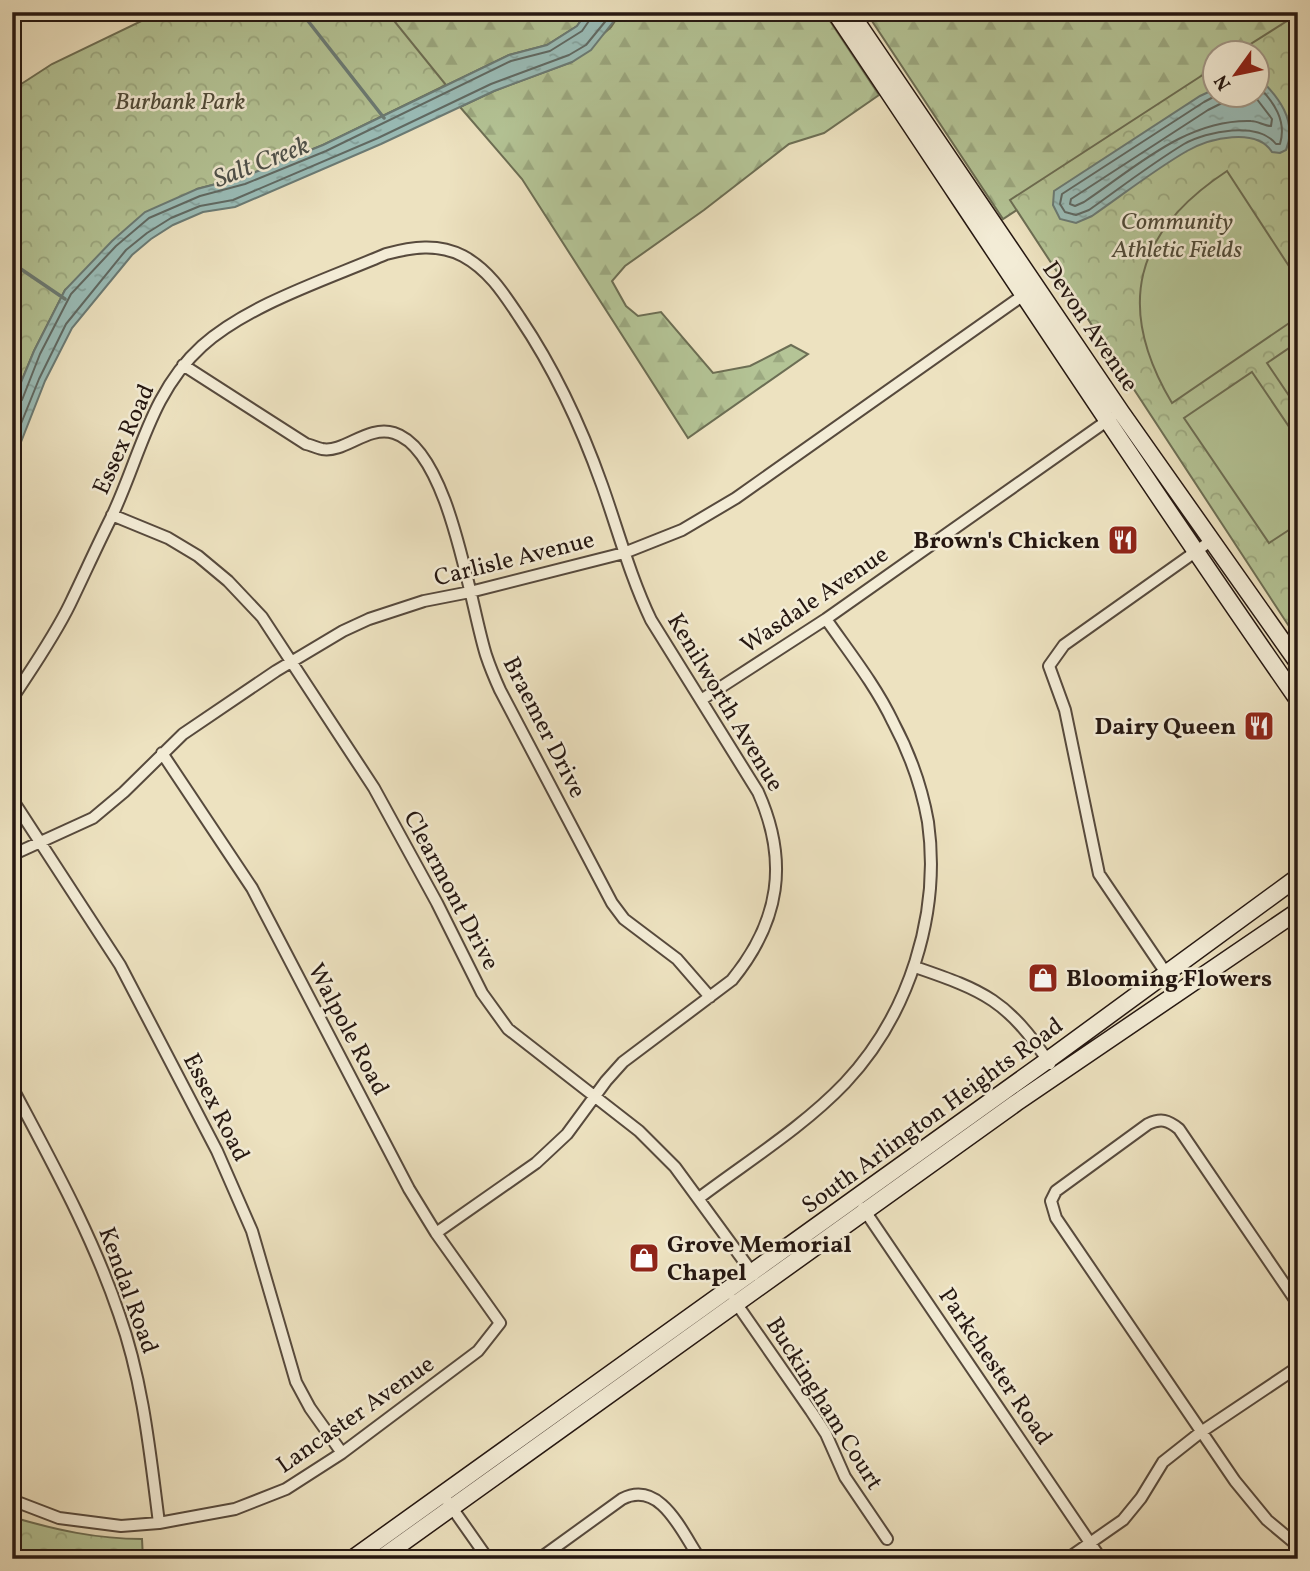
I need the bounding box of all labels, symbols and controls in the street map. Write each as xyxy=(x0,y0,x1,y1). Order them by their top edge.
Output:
north arrow xyxy=(1202,38,1272,108)
text: N xyxy=(1209,69,1238,95)
park label: Burbank Park xyxy=(115,86,245,120)
water label: Salt Creek xyxy=(208,128,315,198)
park label: Community Athletic Fields xyxy=(1111,206,1242,268)
street label: Devon Avenue xyxy=(1033,255,1146,399)
street label: Essex Road xyxy=(85,379,164,501)
restaurant icon: Brown's Chicken xyxy=(1106,523,1140,557)
street label: Carlisle Avenue xyxy=(431,524,598,596)
place label: Brown's Chicken xyxy=(913,525,1100,559)
street label: Wasdale Avenue xyxy=(734,538,896,663)
street label: Kenilworth Avenue xyxy=(658,607,791,799)
street label: Braemer Drive xyxy=(493,651,593,804)
restaurant icon: Dairy Queen xyxy=(1242,709,1276,743)
place label: Dairy Queen xyxy=(1095,711,1236,745)
street label: Clearmont Drive xyxy=(394,805,507,977)
street label: Walpole Road xyxy=(298,958,396,1102)
shop icon: Blooming Flowers xyxy=(1026,961,1060,995)
place label: Blooming Flowers xyxy=(1066,963,1272,997)
street label: South Arlington Heights Road xyxy=(795,1010,1071,1223)
street label: Essex Road xyxy=(173,1048,257,1168)
street label: Kendal Road xyxy=(88,1223,166,1359)
place label: Grove Memorial Chapel xyxy=(667,1229,852,1291)
shop icon: Grove Memorial Chapel xyxy=(627,1241,661,1275)
street label: Parkchester Road xyxy=(929,1282,1060,1453)
street label: Buckingham Court xyxy=(756,1311,890,1497)
street label: Lancaster Avenue xyxy=(270,1348,442,1483)

